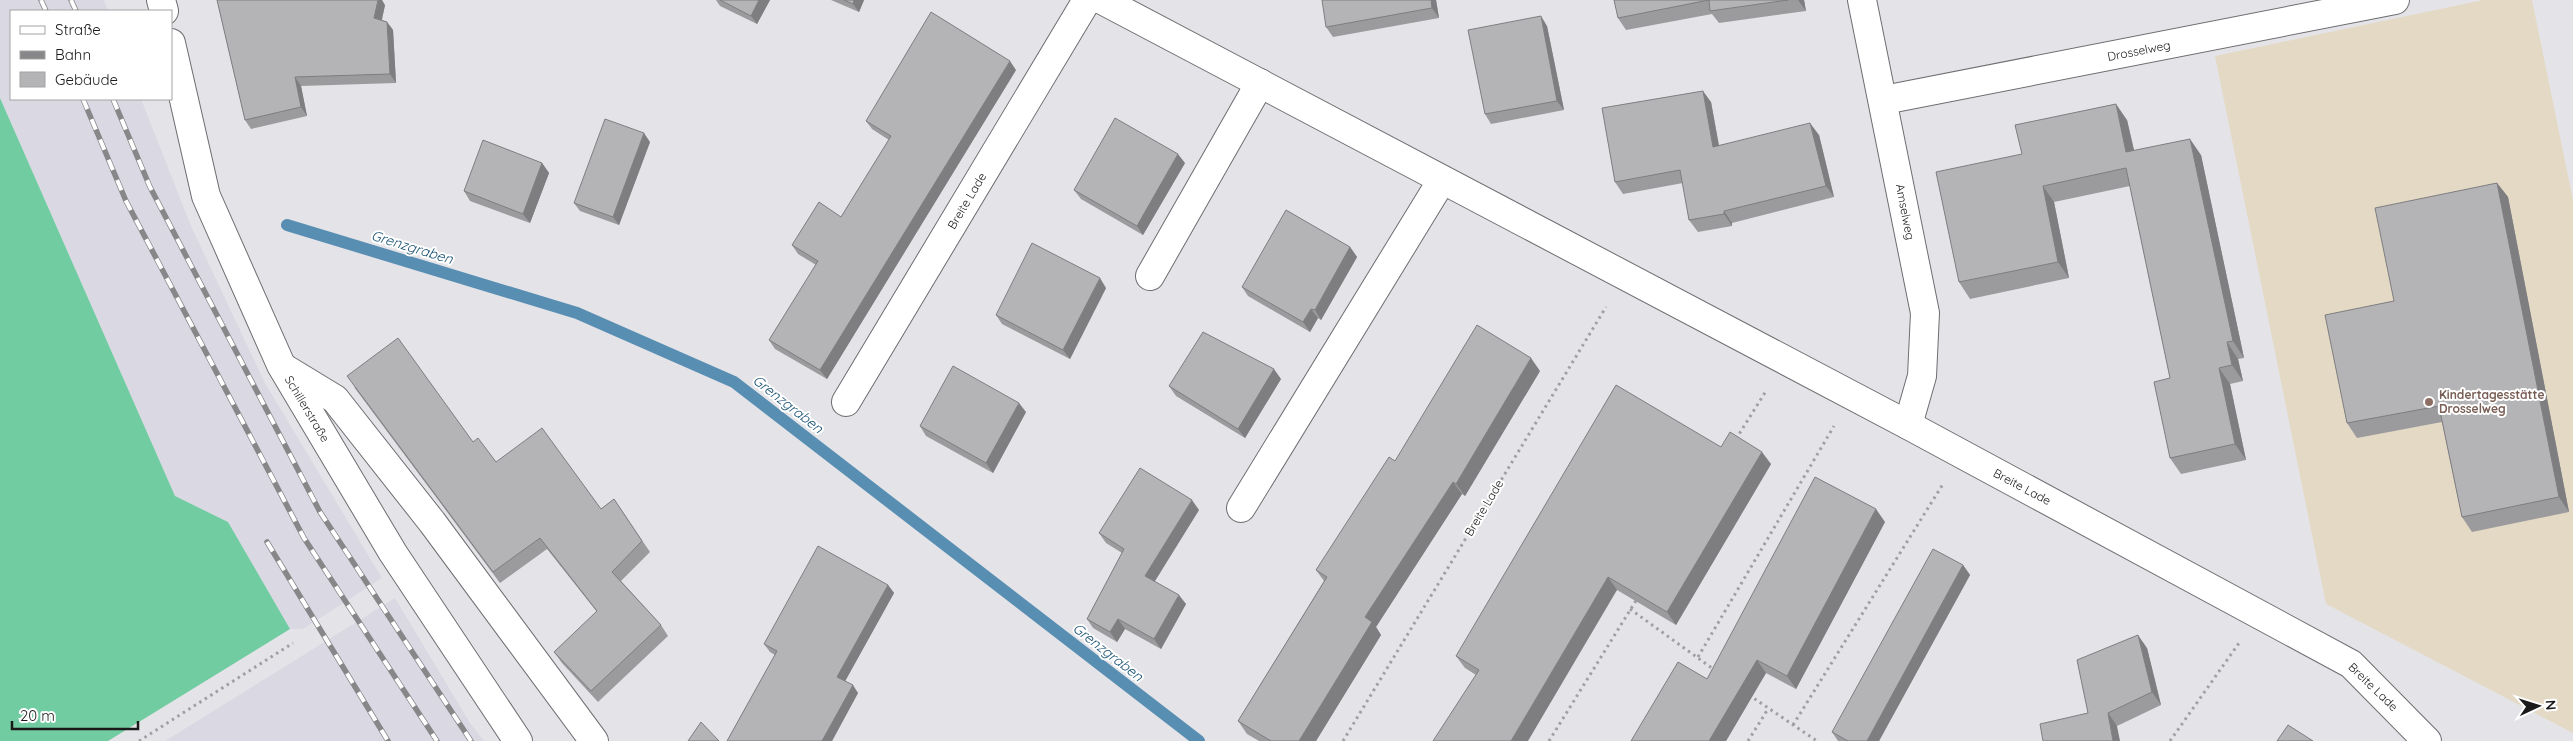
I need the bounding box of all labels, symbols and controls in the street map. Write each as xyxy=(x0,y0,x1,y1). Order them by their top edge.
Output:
legend xyxy=(10,10,172,100)
text: Straße xyxy=(55,20,101,39)
street label: Drosselweg xyxy=(2106,37,2172,64)
text: Bahn xyxy=(55,45,91,64)
text: Gebäude xyxy=(55,70,118,89)
street label: Breite Lade xyxy=(944,170,989,232)
street label: Amselweg xyxy=(1893,183,1918,241)
water label: Grenzgraben xyxy=(369,226,456,268)
water label: Grenzgraben xyxy=(749,371,828,438)
street label: Schillerstraße xyxy=(282,373,333,445)
place label: Kindertagesstätte Drosselweg xyxy=(2439,387,2544,416)
marker: Kindertagesstätte Drosselweg xyxy=(2423,396,2435,408)
street label: Breite Lade xyxy=(1991,465,2054,508)
street label: Breite Lade xyxy=(1461,477,1506,539)
water label: Grenzgraben xyxy=(1069,619,1148,686)
street label: Breite Lade xyxy=(2345,659,2401,714)
north arrow xyxy=(2513,681,2563,731)
scale bar xyxy=(12,698,139,730)
text: N xyxy=(2542,699,2560,711)
text: 20 m xyxy=(20,706,55,725)

